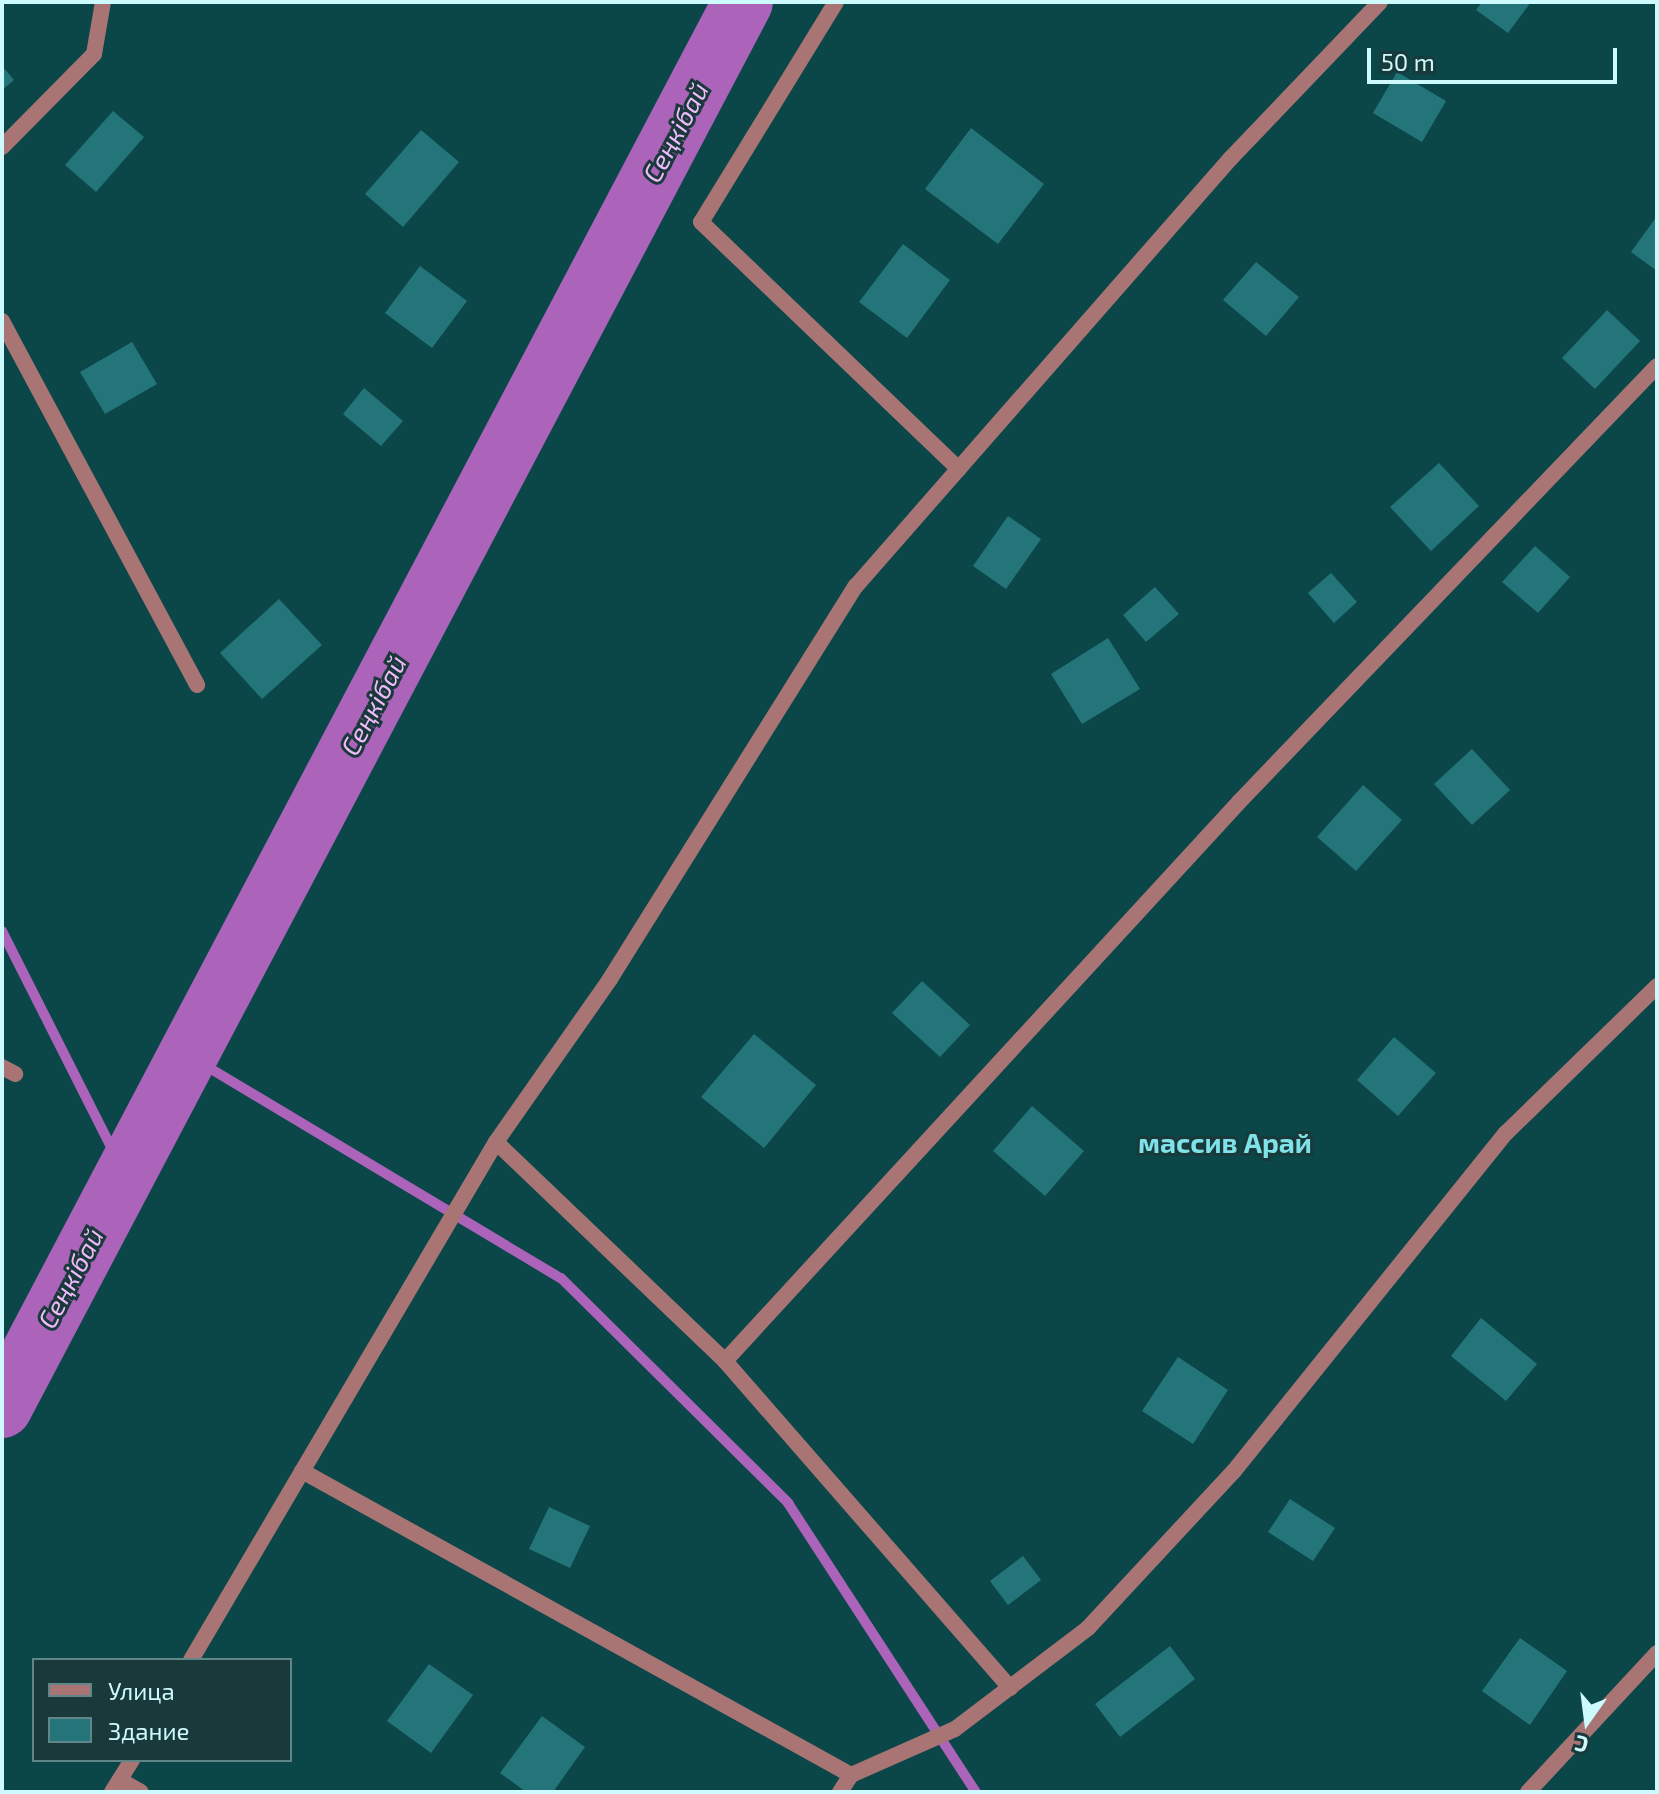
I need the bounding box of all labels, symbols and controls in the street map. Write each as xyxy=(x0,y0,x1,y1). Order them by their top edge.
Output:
scale bar xyxy=(1371,32,1621,82)
text: 50 m xyxy=(1381,47,1435,76)
water label: Сеңкібай xyxy=(636,77,714,187)
water label: Сеңкібай xyxy=(334,650,412,760)
district label: массив Арай xyxy=(1138,1125,1312,1159)
water label: Сеңкібай xyxy=(31,1223,109,1333)
legend xyxy=(32,1658,292,1762)
text: Улица xyxy=(108,1676,175,1705)
north arrow xyxy=(1547,1682,1627,1762)
text: Здание xyxy=(108,1716,190,1745)
text: С xyxy=(1572,1731,1591,1759)

